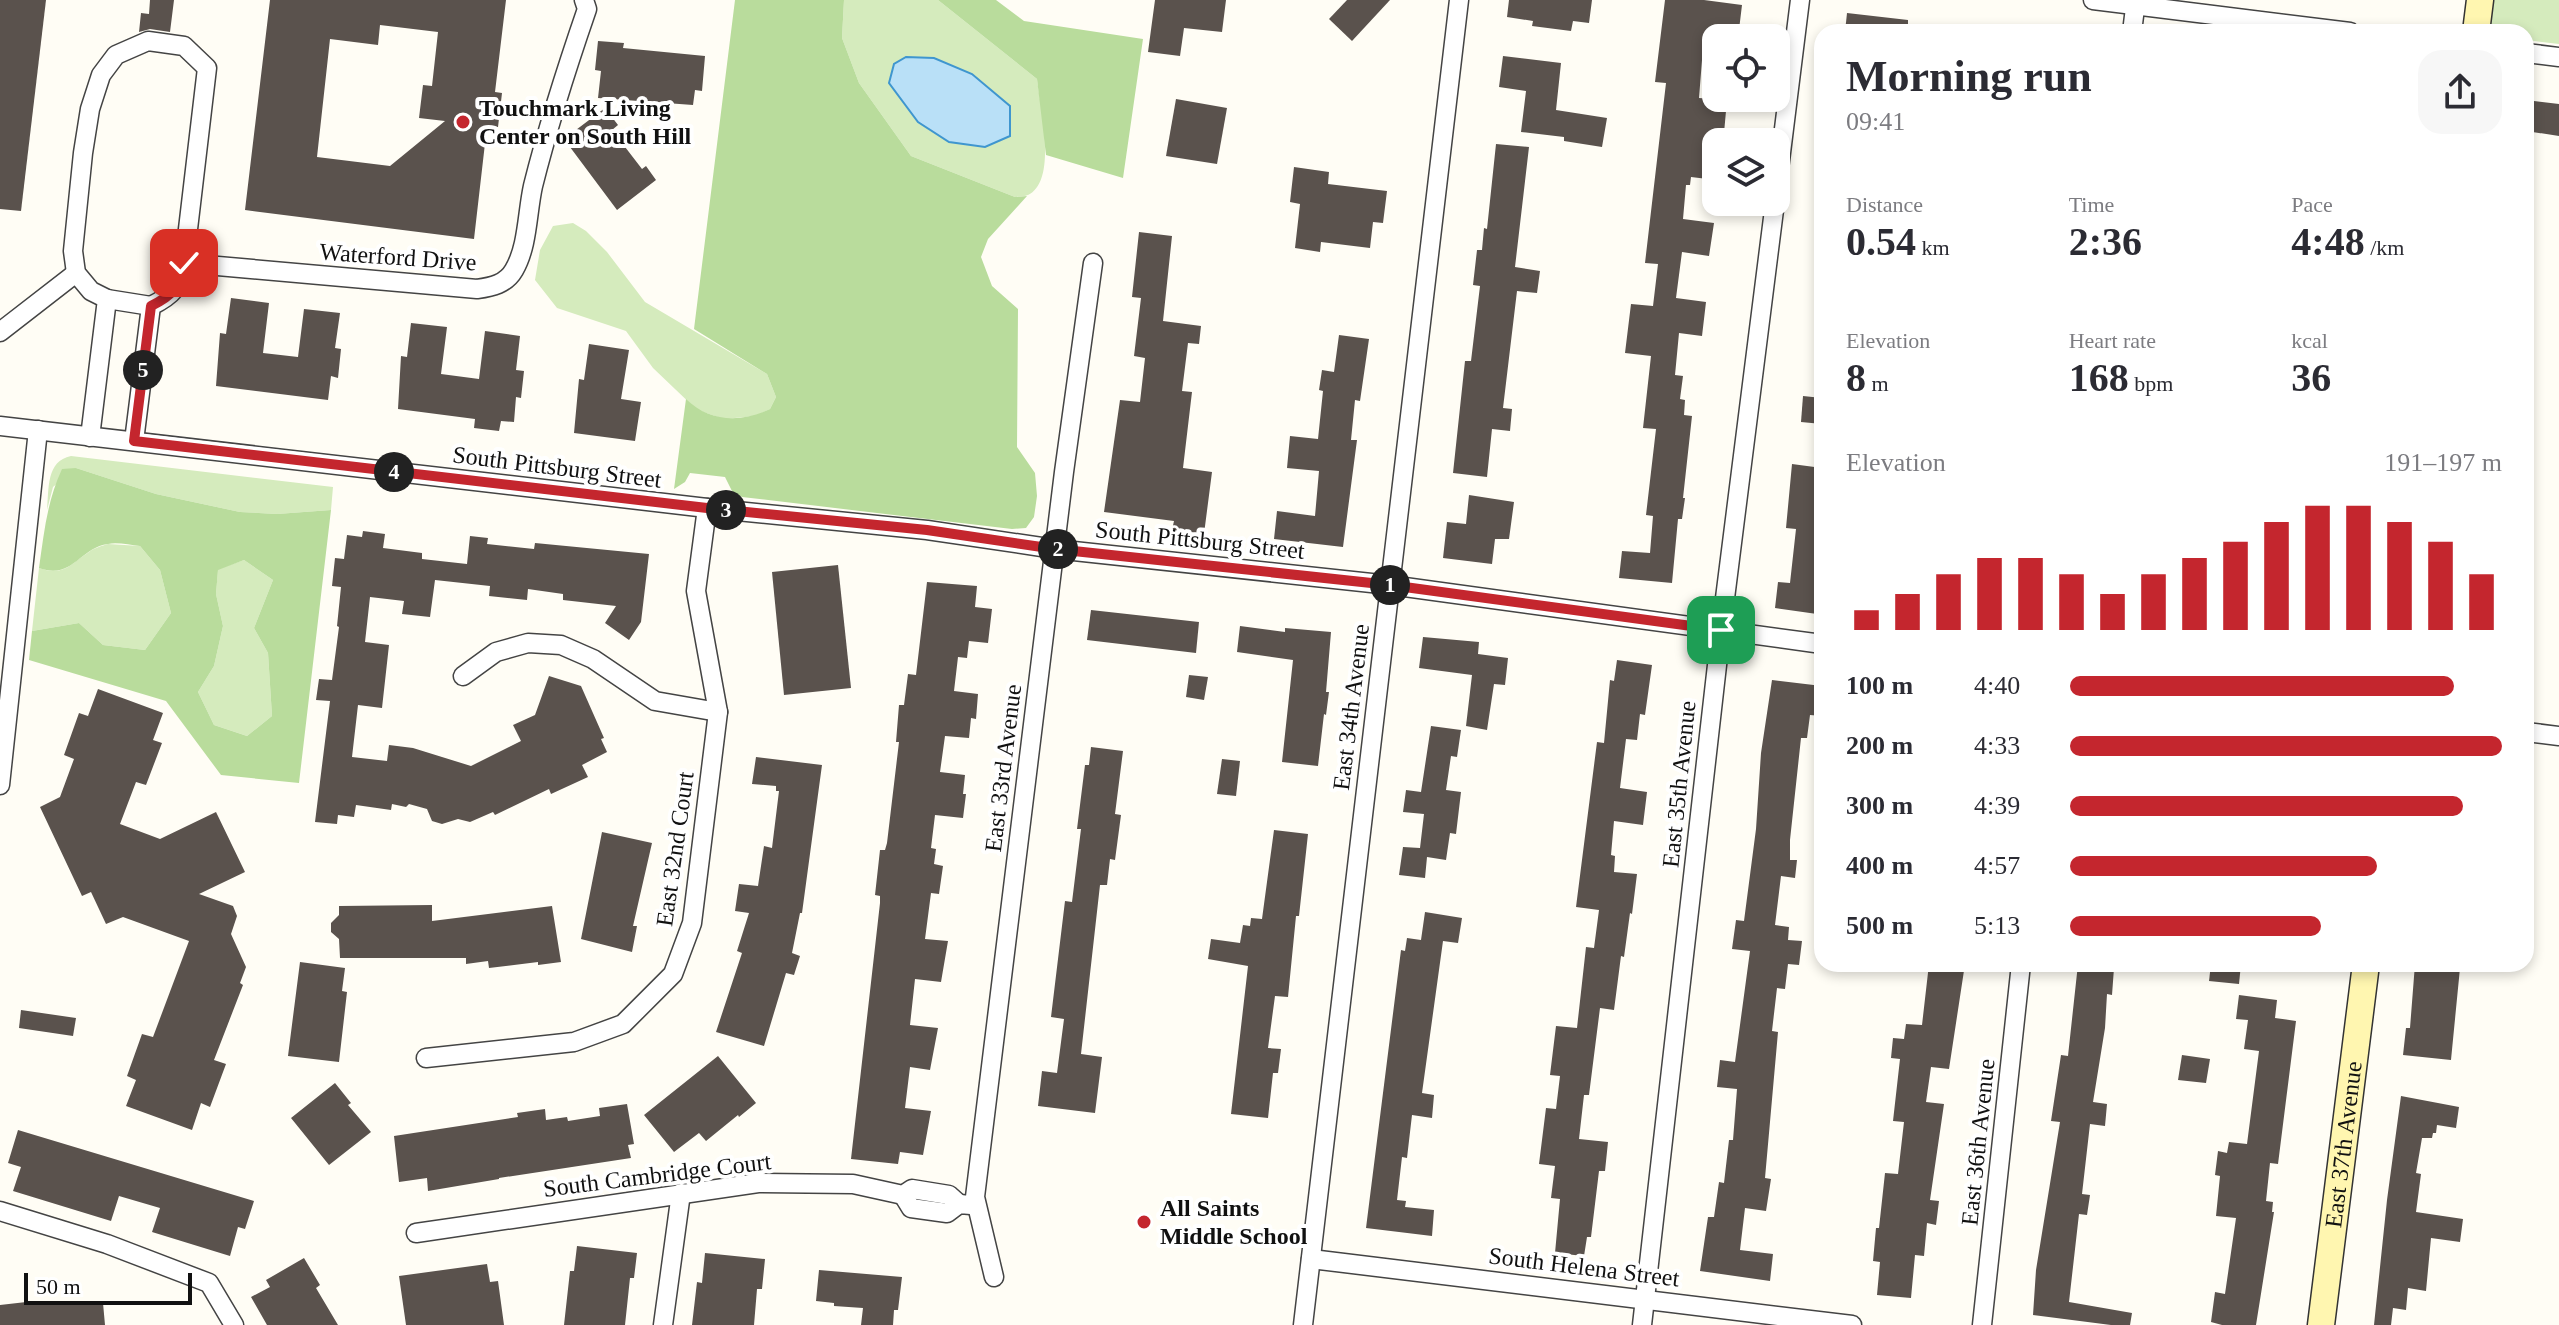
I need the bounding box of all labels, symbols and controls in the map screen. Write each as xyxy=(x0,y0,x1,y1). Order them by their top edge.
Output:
map controls xyxy=(1702,24,1790,216)
button: locate xyxy=(1702,24,1790,112)
button: share xyxy=(2418,50,2502,134)
text: Morning run xyxy=(1846,52,2092,101)
place label: Touchmark Living Center on South Hill xyxy=(479,95,692,149)
text: 09:41 xyxy=(1846,107,1905,136)
marker: Touchmark Living Center on South Hill xyxy=(454,113,472,131)
button: layers xyxy=(1702,128,1790,216)
text: Distance xyxy=(1846,192,1923,217)
text: Time xyxy=(2069,192,2114,217)
text: Pace xyxy=(2291,192,2333,217)
text: 0.54 xyxy=(1846,219,1916,264)
text: 2:36 xyxy=(2069,219,2142,264)
text: 4:48 xyxy=(2291,219,2365,264)
pin xyxy=(150,229,218,297)
text: km xyxy=(1916,235,1950,260)
text: /km xyxy=(2365,235,2404,260)
street label: Waterford Drive xyxy=(319,239,477,275)
icon: check xyxy=(162,241,206,285)
text: Elevation xyxy=(1846,328,1930,353)
text: Heart rate xyxy=(2069,328,2156,353)
text: kcal xyxy=(2291,328,2328,353)
pin: 5 xyxy=(123,350,163,390)
text: 8 xyxy=(1846,355,1866,400)
text: 168 xyxy=(2069,355,2129,400)
text: 36 xyxy=(2291,355,2331,400)
text: 5 xyxy=(138,357,149,382)
text: m xyxy=(1866,371,1889,396)
text: bpm xyxy=(2129,371,2173,396)
street label: South Pittsburg Street xyxy=(451,441,663,493)
text: Elevation xyxy=(1846,448,1946,477)
text: 191–197 m xyxy=(2384,448,2502,477)
pin: 4 xyxy=(374,452,414,492)
text: 4 xyxy=(389,459,400,484)
pin: 3 xyxy=(706,490,746,530)
text: 3 xyxy=(721,497,732,522)
street label: South Pittsburg Street xyxy=(1094,516,1306,564)
pin: 2 xyxy=(1038,529,1078,569)
text: 2 xyxy=(1053,536,1064,561)
pin: 1 xyxy=(1370,565,1410,605)
text: 1 xyxy=(1385,572,1396,597)
pin xyxy=(1687,596,1755,664)
icon: arrive xyxy=(1699,608,1743,652)
street label: East 34th Avenue xyxy=(1328,622,1374,792)
text: 100 m xyxy=(1846,671,1913,700)
text: 4:40 xyxy=(1974,671,2020,700)
street label: East 33rd Avenue xyxy=(980,683,1026,853)
street label: East 35th Avenue xyxy=(1657,699,1701,869)
text: 200 m xyxy=(1846,731,1913,760)
text: 4:33 xyxy=(1974,731,2020,760)
street label: East 32nd Court xyxy=(651,770,699,928)
text: 300 m xyxy=(1846,791,1913,820)
text: 4:39 xyxy=(1974,791,2020,820)
text: 400 m xyxy=(1846,851,1913,880)
text: 4:57 xyxy=(1974,851,2020,880)
text: 500 m xyxy=(1846,911,1913,940)
text: 5:13 xyxy=(1974,911,2020,940)
street label: East 36th Avenue xyxy=(1956,1057,2000,1227)
street label: East 37th Avenue xyxy=(2320,1060,2367,1229)
street label: South Cambridge Court xyxy=(542,1148,773,1202)
place label: All Saints Middle School xyxy=(1160,1195,1308,1249)
marker: All Saints Middle School xyxy=(1135,1213,1153,1231)
street label: South Helena Street xyxy=(1487,1242,1681,1292)
scale bar xyxy=(24,1269,192,1305)
text: 50 m xyxy=(36,1274,81,1299)

